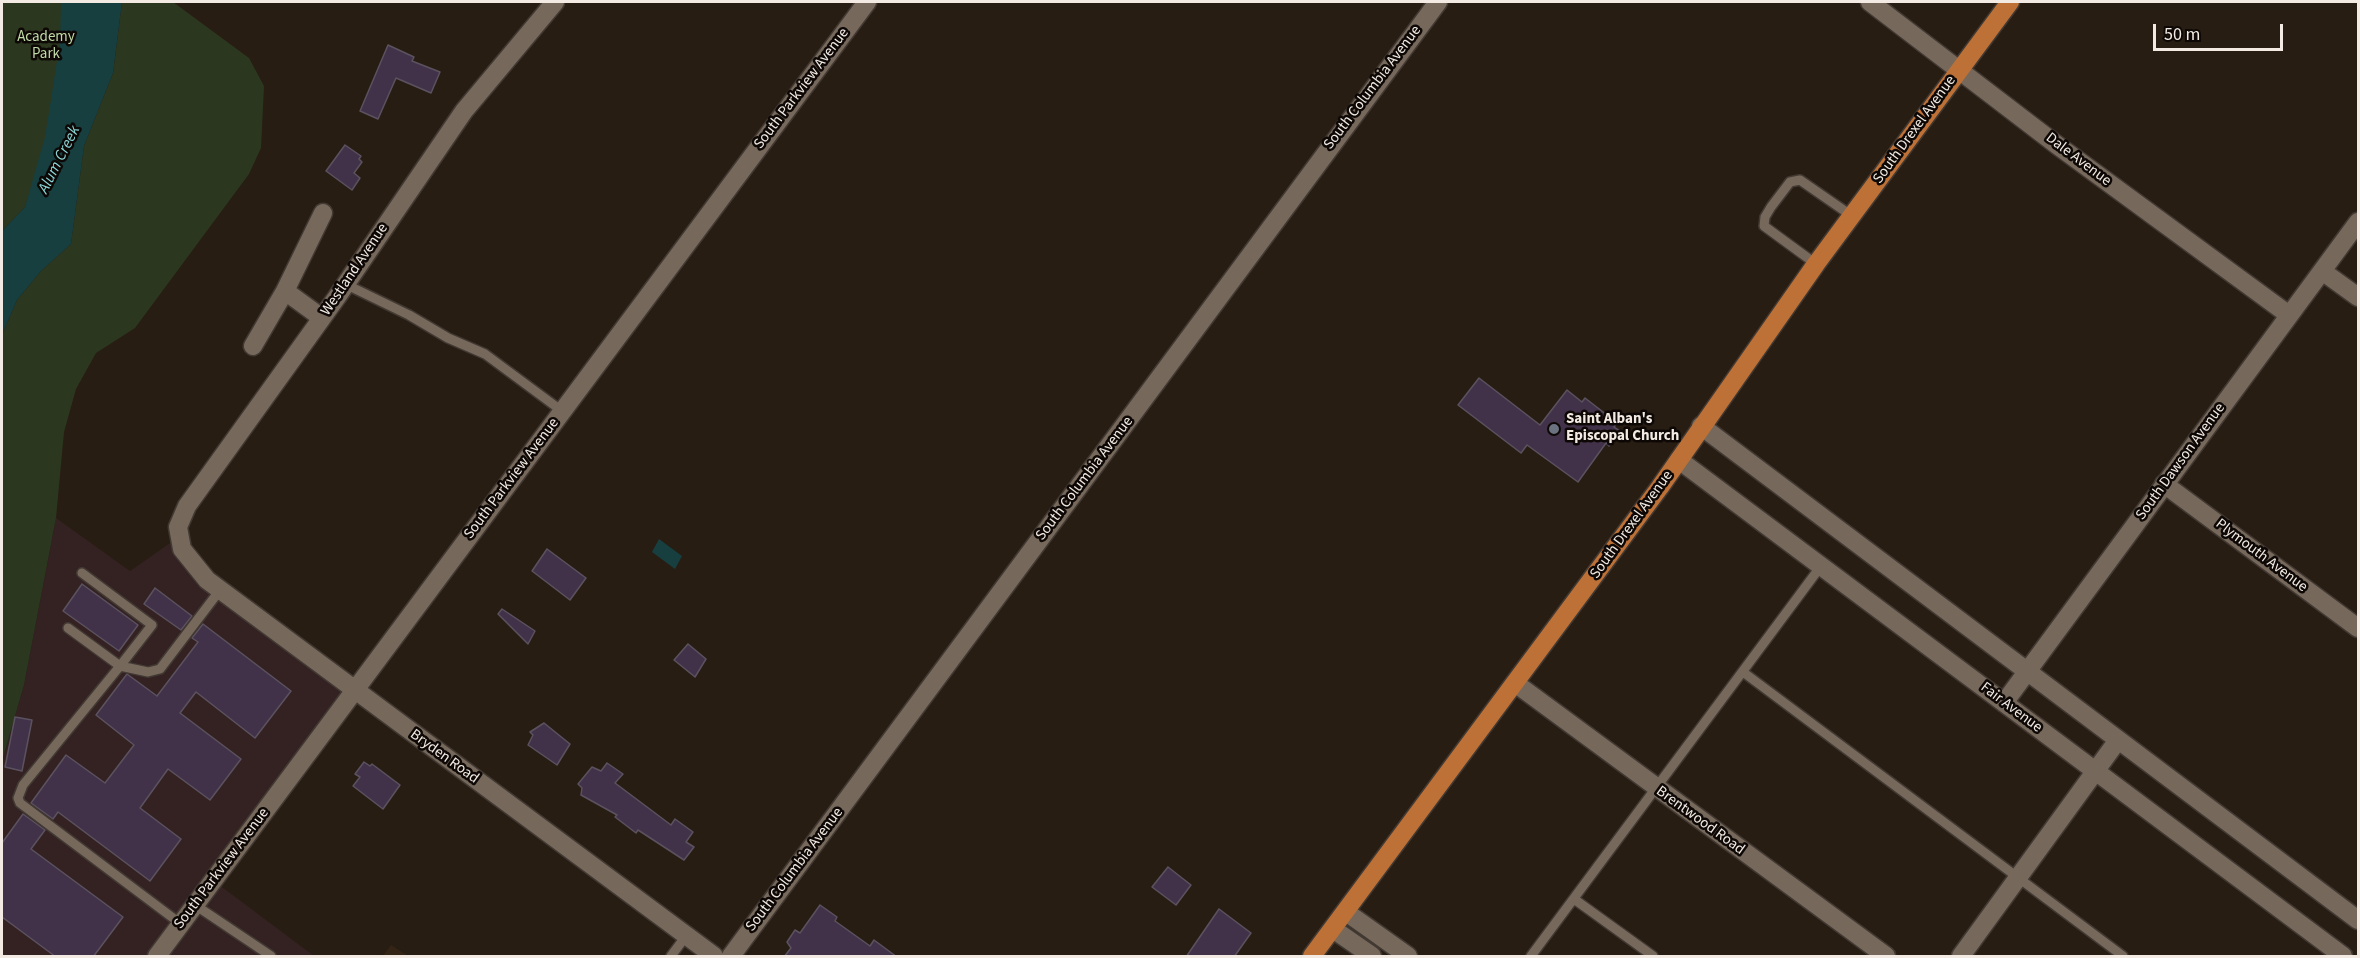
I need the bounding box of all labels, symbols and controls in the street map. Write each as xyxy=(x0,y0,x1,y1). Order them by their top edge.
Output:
scale bar xyxy=(2156,12,2286,50)
text: 50 m xyxy=(2164,22,2200,47)
street label: South Columbia Avenue xyxy=(1321,23,1425,153)
street label: South Parkview Avenue xyxy=(751,25,853,153)
park label: Academy Park xyxy=(17,29,75,64)
street label: South Drexel Avenue xyxy=(1870,73,1960,187)
water label: Alum Creek xyxy=(35,123,85,197)
street label: Dale Avenue xyxy=(2042,130,2114,190)
street label: Westland Avenue xyxy=(318,220,392,320)
street label: South Dawson Avenue xyxy=(2133,400,2229,524)
place label: Saint Alban's Episcopal Church xyxy=(1566,411,1679,446)
street label: South Columbia Avenue xyxy=(1033,414,1137,544)
street label: South Parkview Avenue xyxy=(461,415,563,543)
marker: Saint Alban's Episcopal Church xyxy=(1547,422,1561,436)
street label: South Drexel Avenue xyxy=(1587,468,1677,582)
street label: Plymouth Avenue xyxy=(2211,516,2311,596)
street label: Fair Avenue xyxy=(1977,679,2045,737)
street label: Bryden Road xyxy=(406,726,482,788)
street label: Brentwood Road xyxy=(1652,783,1748,859)
street label: South Parkview Avenue xyxy=(171,805,273,933)
street label: South Columbia Avenue xyxy=(743,805,847,935)

